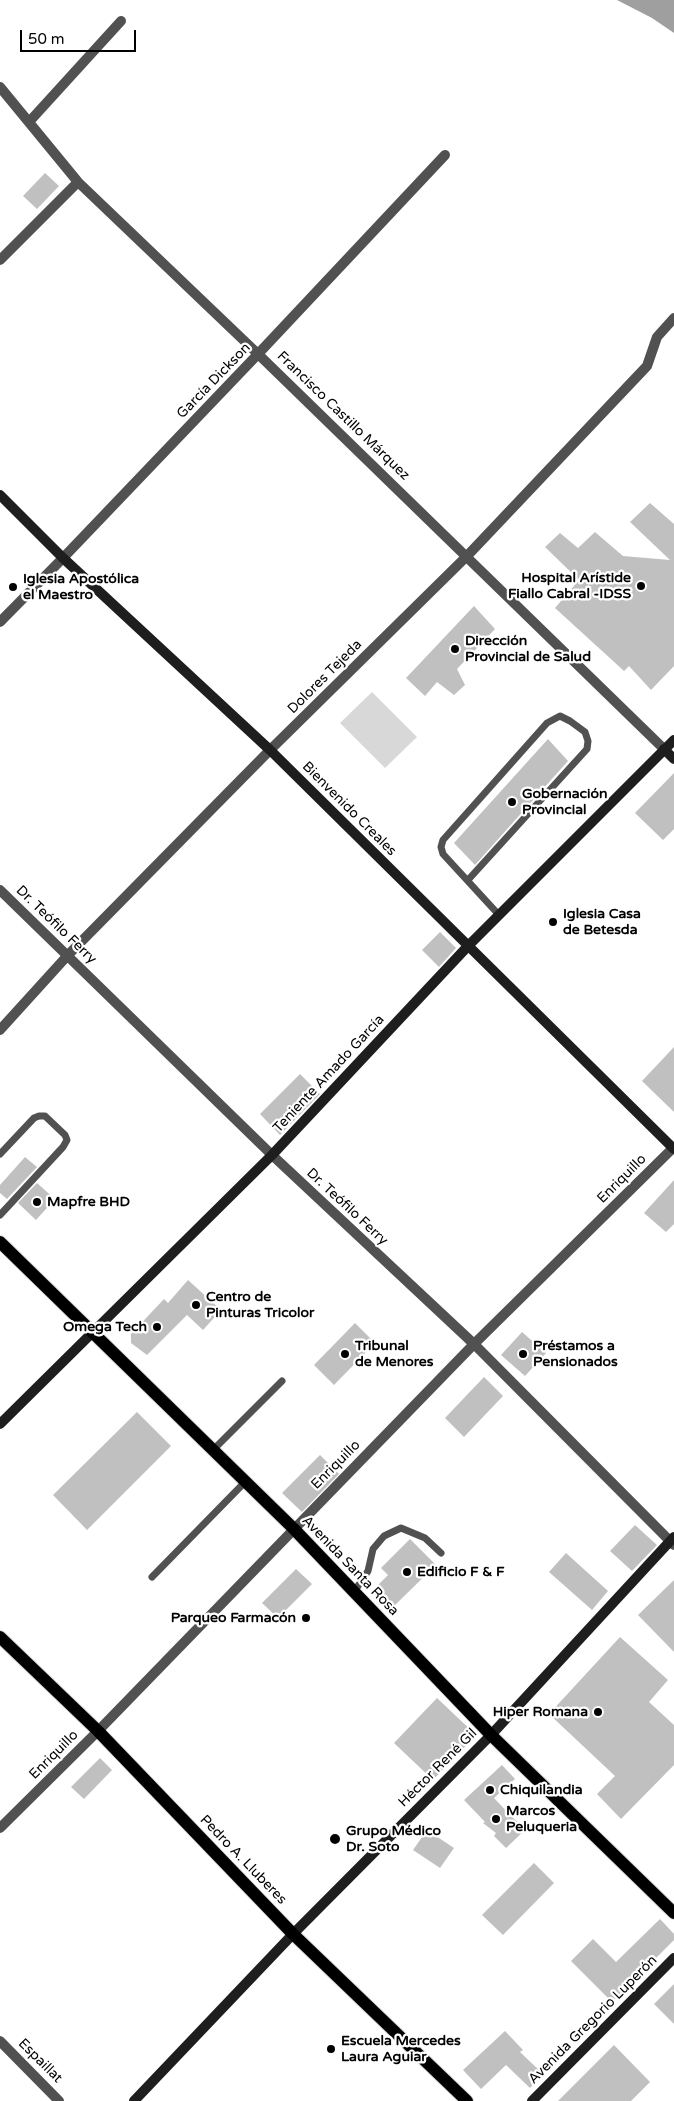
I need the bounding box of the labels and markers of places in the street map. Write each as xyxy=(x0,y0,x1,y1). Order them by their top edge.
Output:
place label: Hospital Arístide Fiallo Cabral -IDSS xyxy=(508,570,631,602)
place label: Iglesia Apostólica el Maestro xyxy=(23,571,139,604)
marker: Hospital Arístide Fiallo Cabral -IDSS xyxy=(635,580,647,592)
marker: Iglesia Apostólica el Maestro xyxy=(7,581,19,593)
place label: Dirección Provincial de Salud xyxy=(465,633,591,666)
marker: Dirección Provincial de Salud xyxy=(449,643,461,655)
place label: Gobernación Provincial xyxy=(522,786,608,819)
marker: Gobernación Provincial xyxy=(506,796,518,808)
place label: Iglesia Casa de Betesda xyxy=(563,906,641,939)
marker: Iglesia Casa de Betesda xyxy=(547,916,559,928)
place label: Mapfre BHD xyxy=(47,1194,130,1210)
marker: Mapfre BHD xyxy=(31,1196,43,1208)
place label: Centro de Pinturas Tricolor xyxy=(206,1289,314,1321)
marker: Centro de Pinturas Tricolor xyxy=(190,1299,202,1311)
place label: Omega Tech xyxy=(63,1319,147,1335)
marker: Omega Tech xyxy=(151,1321,163,1333)
place label: Tribunal de Menores xyxy=(355,1338,433,1370)
place label: Préstamos a Pensionados xyxy=(533,1338,618,1370)
marker: Tribunal de Menores xyxy=(339,1348,351,1360)
marker: Préstamos a Pensionados xyxy=(517,1348,529,1360)
place label: Edificio F & F xyxy=(417,1564,505,1580)
marker: Edificio F & F xyxy=(401,1566,413,1578)
place label: Parqueo Farmacón xyxy=(171,1610,296,1626)
marker: Parqueo Farmacón xyxy=(300,1612,312,1624)
place label: Hiper Romana xyxy=(493,1704,588,1720)
marker: Hiper Romana xyxy=(592,1706,604,1718)
place label: Chiquilandia xyxy=(500,1782,583,1798)
marker: Chiquilandia xyxy=(484,1784,496,1796)
place label: Marcos Peluqueria xyxy=(506,1803,577,1835)
marker: Marcos Peluqueria xyxy=(490,1813,502,1825)
place label: Grupo Médico Dr. Soto xyxy=(346,1823,441,1855)
marker: Grupo Médico Dr. Soto xyxy=(328,1832,342,1846)
place label: Escuela Mercedes Laura Aguiar xyxy=(341,2033,461,2066)
marker: Escuela Mercedes Laura Aguiar xyxy=(325,2043,337,2055)

